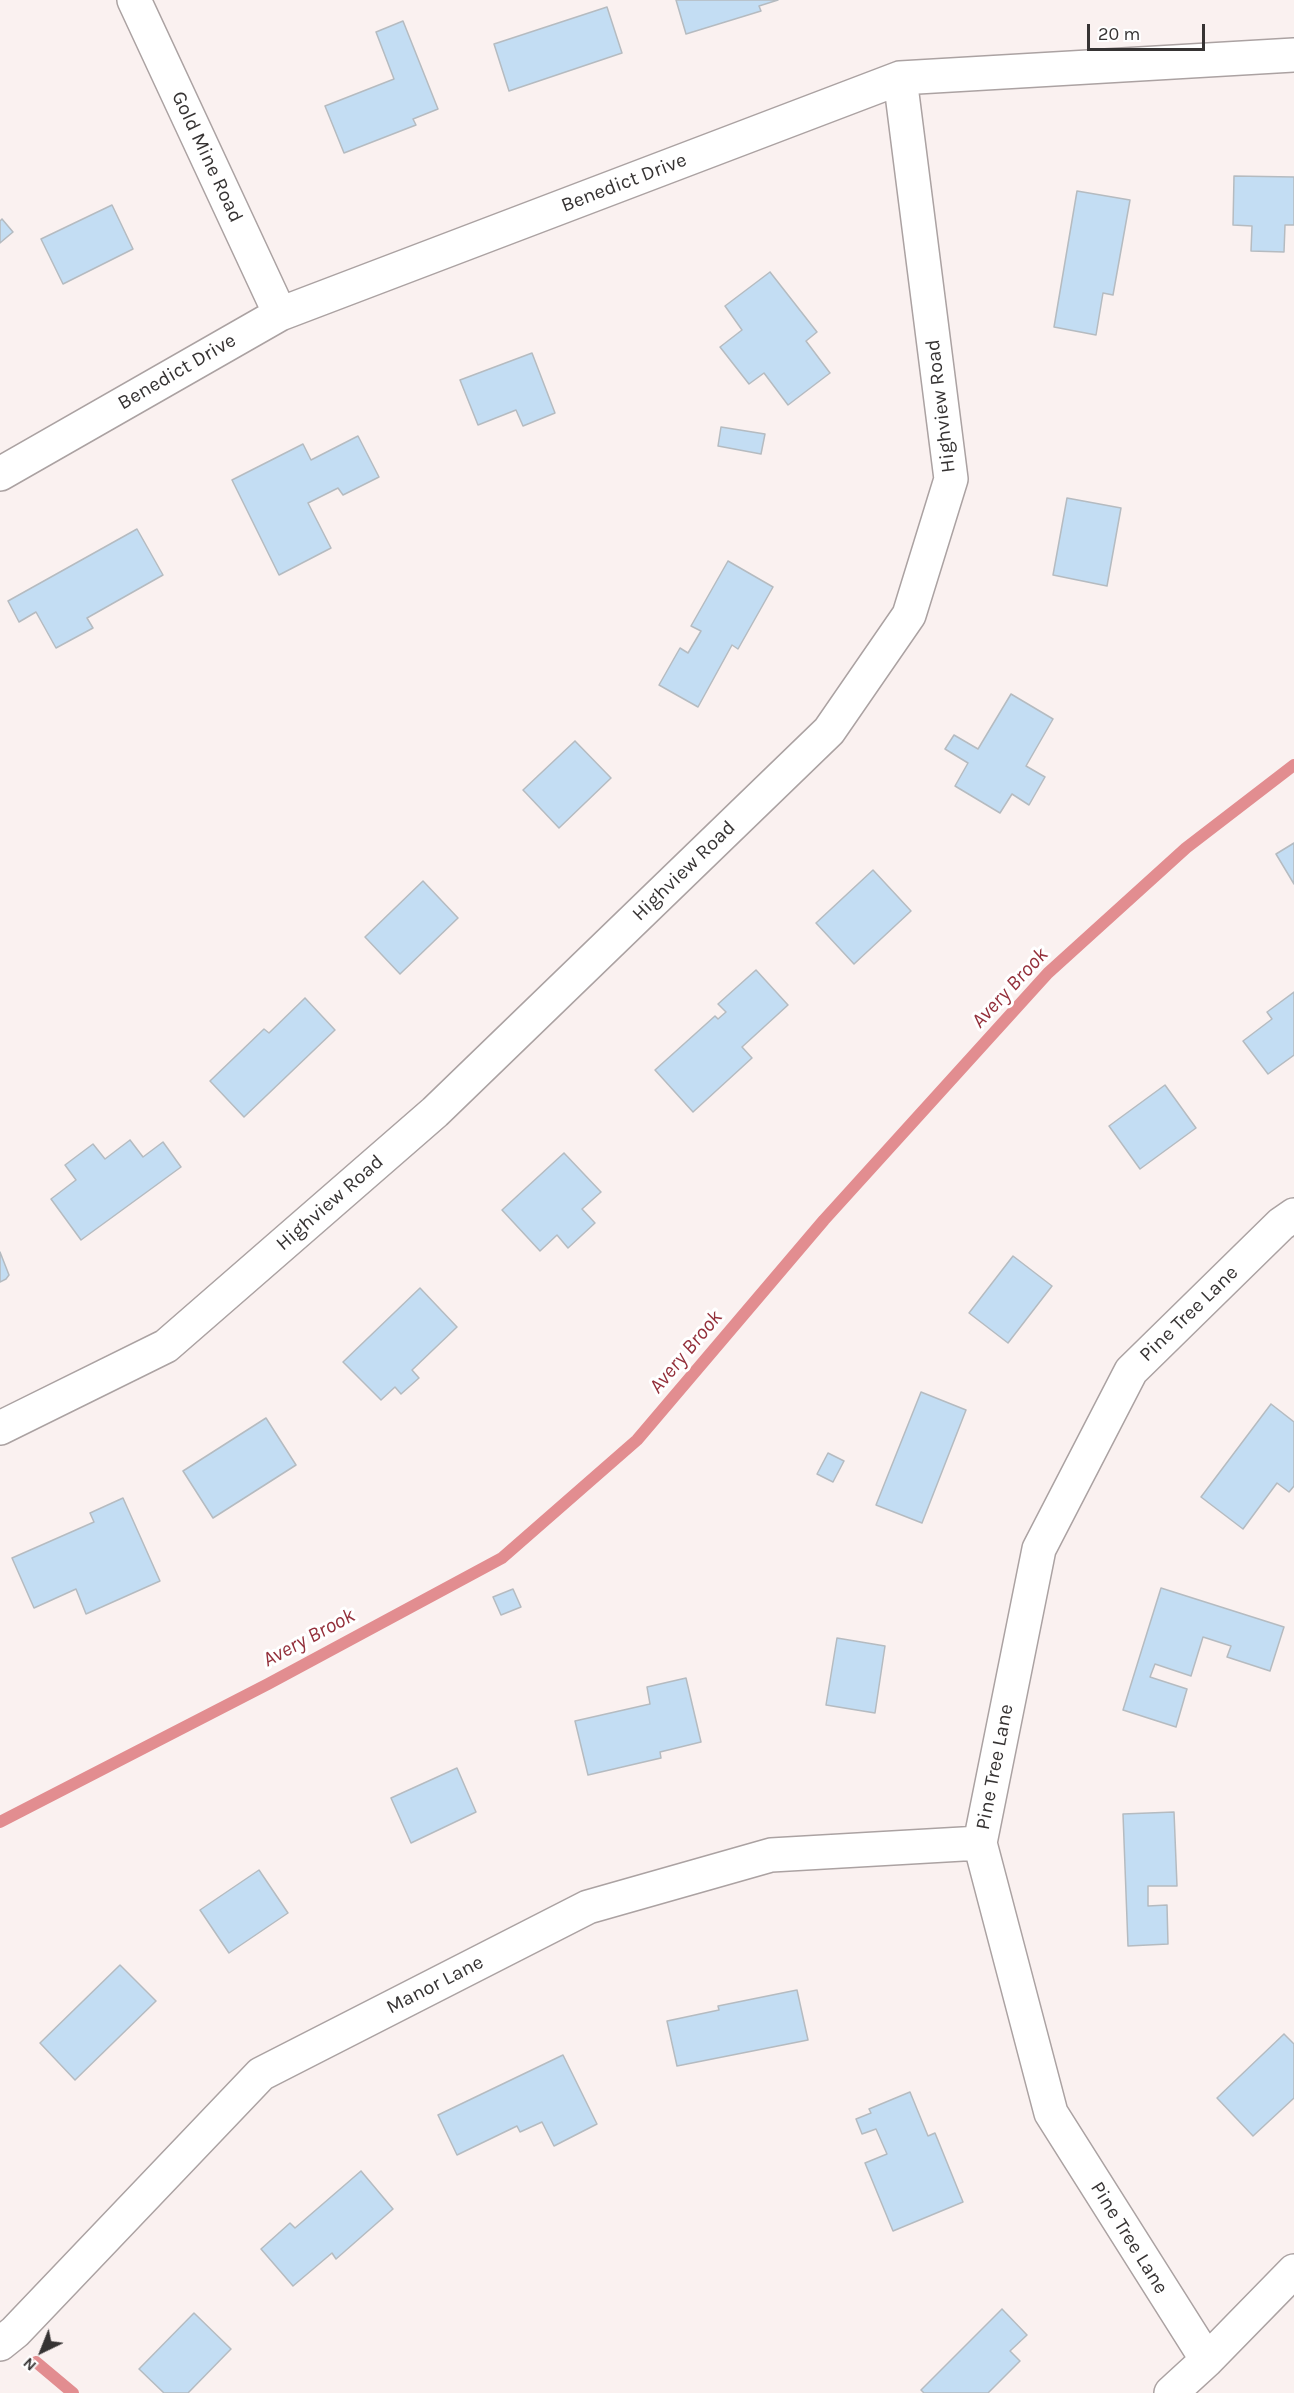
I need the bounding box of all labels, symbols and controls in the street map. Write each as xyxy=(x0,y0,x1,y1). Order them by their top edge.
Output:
scale bar xyxy=(1090,12,1208,50)
text: 20 m xyxy=(1098,23,1140,45)
street label: Gold Mine Road xyxy=(166,88,248,226)
street label: Benedict Drive xyxy=(558,148,690,218)
street label: Benedict Drive xyxy=(114,329,240,415)
street label: Highview Road xyxy=(921,338,961,474)
street label: Highview Road xyxy=(627,816,741,926)
water label: Avery Brook xyxy=(966,943,1054,1033)
street label: Highview Road xyxy=(271,1150,389,1256)
street label: Pine Tree Lane xyxy=(1135,1261,1243,1367)
water label: Avery Brook xyxy=(644,1305,728,1399)
water label: Avery Brook xyxy=(259,1603,359,1673)
street label: Pine Tree Lane xyxy=(971,1702,1019,1832)
street label: Manor Lane xyxy=(382,1950,488,2020)
street label: Pine Tree Lane xyxy=(1085,2177,1173,2299)
north arrow xyxy=(12,2321,72,2381)
text: N xyxy=(19,2354,40,2375)

